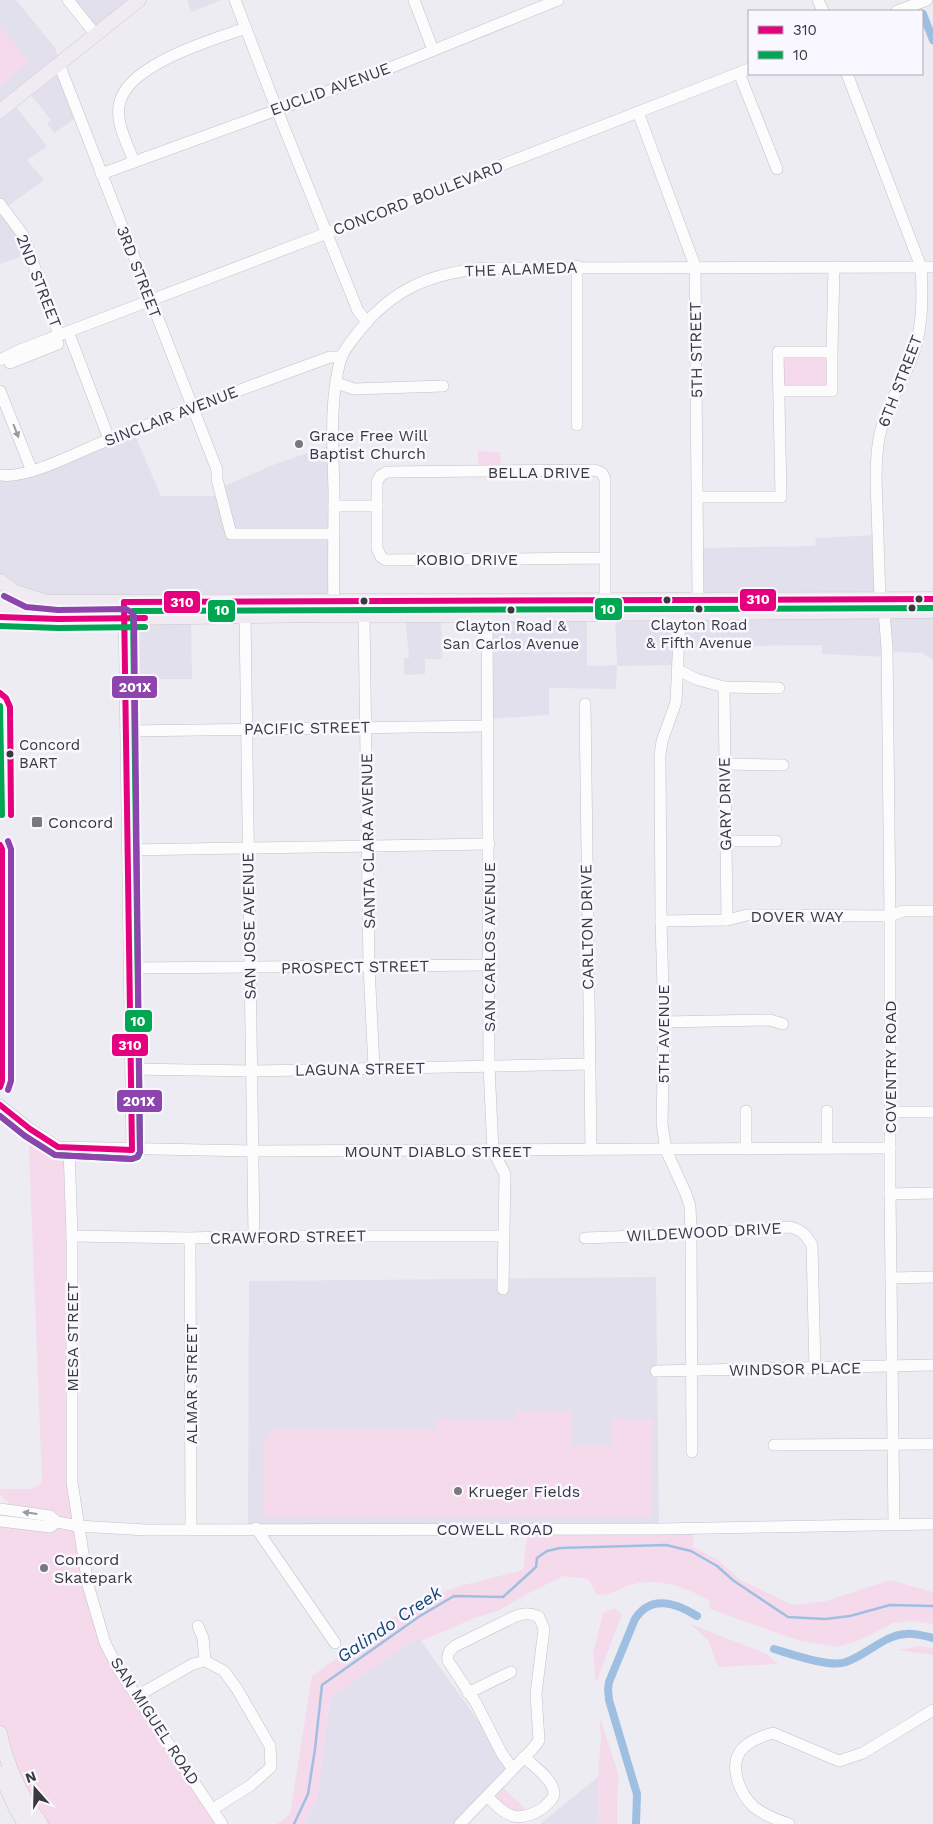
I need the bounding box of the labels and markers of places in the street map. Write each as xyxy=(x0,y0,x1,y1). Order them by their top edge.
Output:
place label: Grace Free Will Baptist Church xyxy=(309,426,428,463)
marker: Grace Free Will Baptist Church xyxy=(293,438,305,450)
unlabelled marker xyxy=(914,594,924,604)
unlabelled marker xyxy=(662,595,672,605)
unlabelled marker xyxy=(359,596,369,606)
unlabelled marker xyxy=(907,603,917,613)
marker: Clayton Road & Fifth Avenue xyxy=(694,604,704,614)
marker: Clayton Road & San Carlos Avenue xyxy=(506,605,516,615)
place label: Clayton Road & Fifth Avenue xyxy=(646,616,752,652)
place label: Clayton Road & San Carlos Avenue xyxy=(443,617,579,653)
place label: Concord BART xyxy=(19,736,80,772)
marker: Concord BART xyxy=(5,749,15,759)
place label: Concord xyxy=(48,813,113,832)
marker: Concord xyxy=(30,815,44,829)
place label: Krueger Fields xyxy=(468,1482,580,1501)
marker: Krueger Fields xyxy=(452,1485,464,1497)
place label: Concord Skatepark xyxy=(54,1550,133,1587)
marker: Concord Skatepark xyxy=(38,1562,50,1574)

